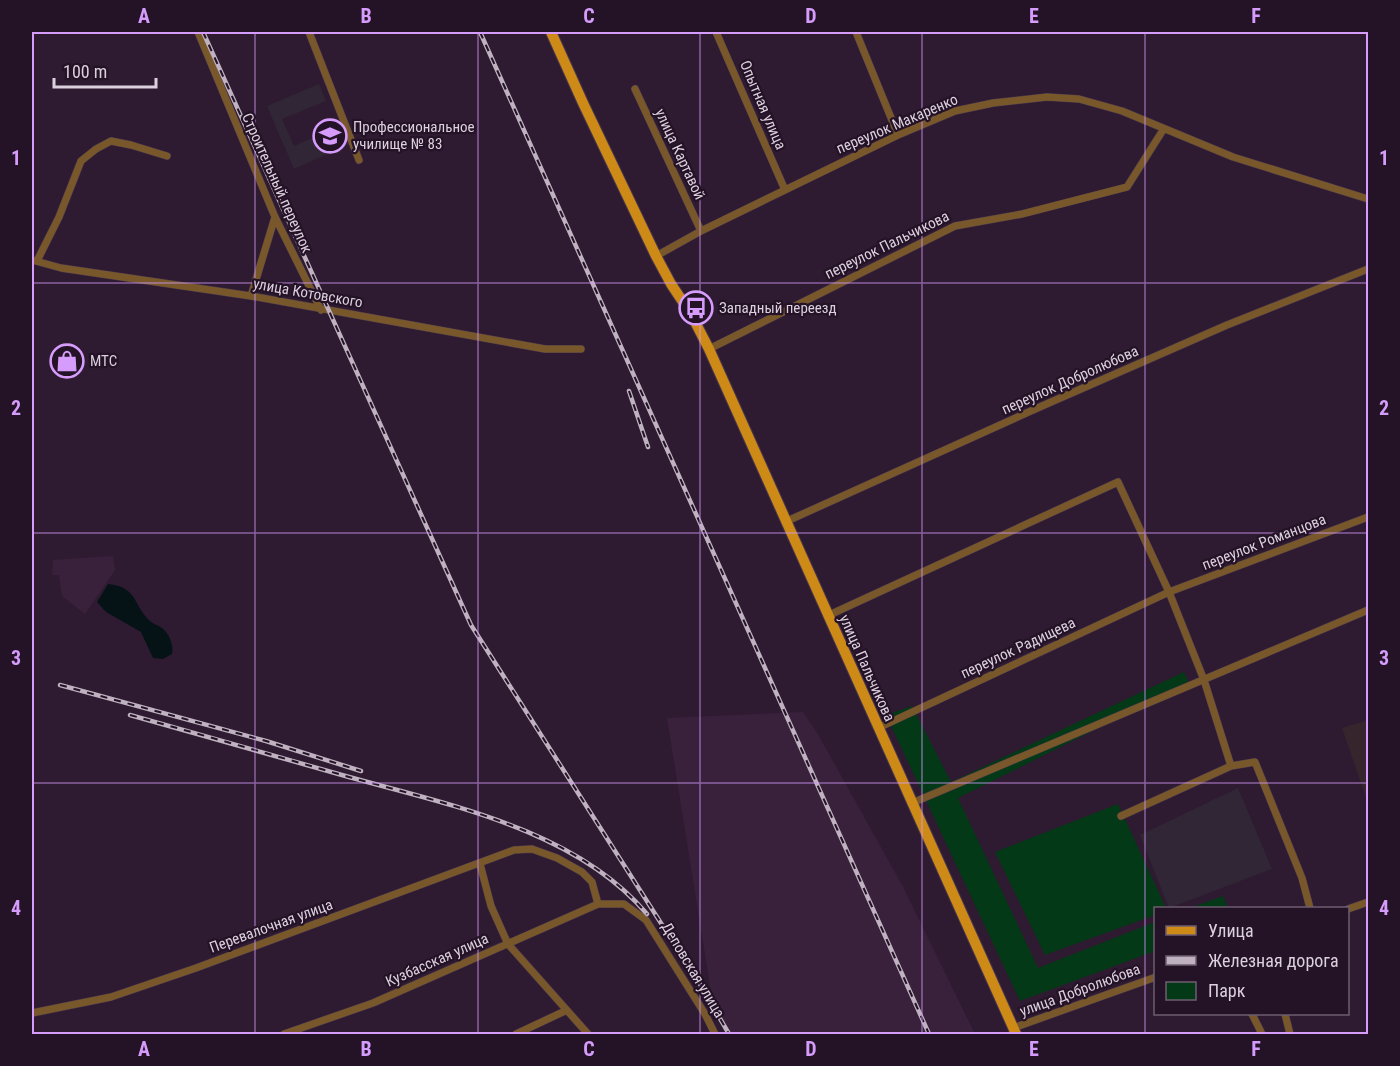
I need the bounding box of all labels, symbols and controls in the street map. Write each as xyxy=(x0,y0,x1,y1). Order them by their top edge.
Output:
text: A xyxy=(138,4,150,28)
text: B xyxy=(360,4,372,28)
text: C xyxy=(583,4,595,28)
text: D xyxy=(805,4,817,28)
text: E xyxy=(1029,4,1039,28)
text: F xyxy=(1251,4,1261,28)
scale bar xyxy=(54,51,156,89)
street label: Опытная улица xyxy=(736,58,790,152)
text: 100 m xyxy=(63,61,107,82)
street label: переулок Макаренко xyxy=(833,90,961,158)
street label: улица Картавой xyxy=(651,106,709,202)
street label: Строительный переулок xyxy=(238,110,316,256)
school or university icon: Профессиональное училище № 83 xyxy=(312,118,348,154)
place label: Профессиональное училище № 83 xyxy=(353,118,475,153)
text: 1 xyxy=(11,146,21,170)
text: 1 xyxy=(1379,146,1389,170)
street label: переулок Пальчикова xyxy=(822,207,952,283)
street label: улица Котовского xyxy=(252,275,364,311)
bus stop icon: Западный переезд xyxy=(678,290,714,326)
place label: Западный переезд xyxy=(719,299,837,317)
street label: переулок Добролюбова xyxy=(999,342,1141,418)
shop icon: МТС xyxy=(49,343,85,379)
place label: МТС xyxy=(90,352,117,370)
text: 2 xyxy=(11,396,21,420)
text: 2 xyxy=(1379,396,1389,420)
street label: переулок Романцова xyxy=(1200,510,1328,574)
street label: улица Пальчикова xyxy=(835,612,899,724)
street label: переулок Радищева xyxy=(958,614,1078,682)
text: 3 xyxy=(11,646,21,670)
text: 3 xyxy=(1379,646,1389,670)
street label: Перевалочная улица xyxy=(207,895,335,957)
text: 4 xyxy=(11,896,21,920)
text: 4 xyxy=(1379,896,1389,920)
legend xyxy=(1154,907,1349,1015)
street label: Деповская улица xyxy=(657,919,729,1021)
text: Улица xyxy=(1208,920,1254,941)
street label: Кузбасская улица xyxy=(383,929,491,991)
text: Железная дорога xyxy=(1208,950,1339,971)
street label: улица Добролюбова xyxy=(1017,960,1143,1020)
text: Парк xyxy=(1208,980,1246,1001)
text: A xyxy=(138,1037,150,1061)
text: B xyxy=(360,1037,372,1061)
text: C xyxy=(583,1037,595,1061)
text: D xyxy=(805,1037,817,1061)
text: E xyxy=(1029,1037,1039,1061)
text: F xyxy=(1251,1037,1261,1061)

